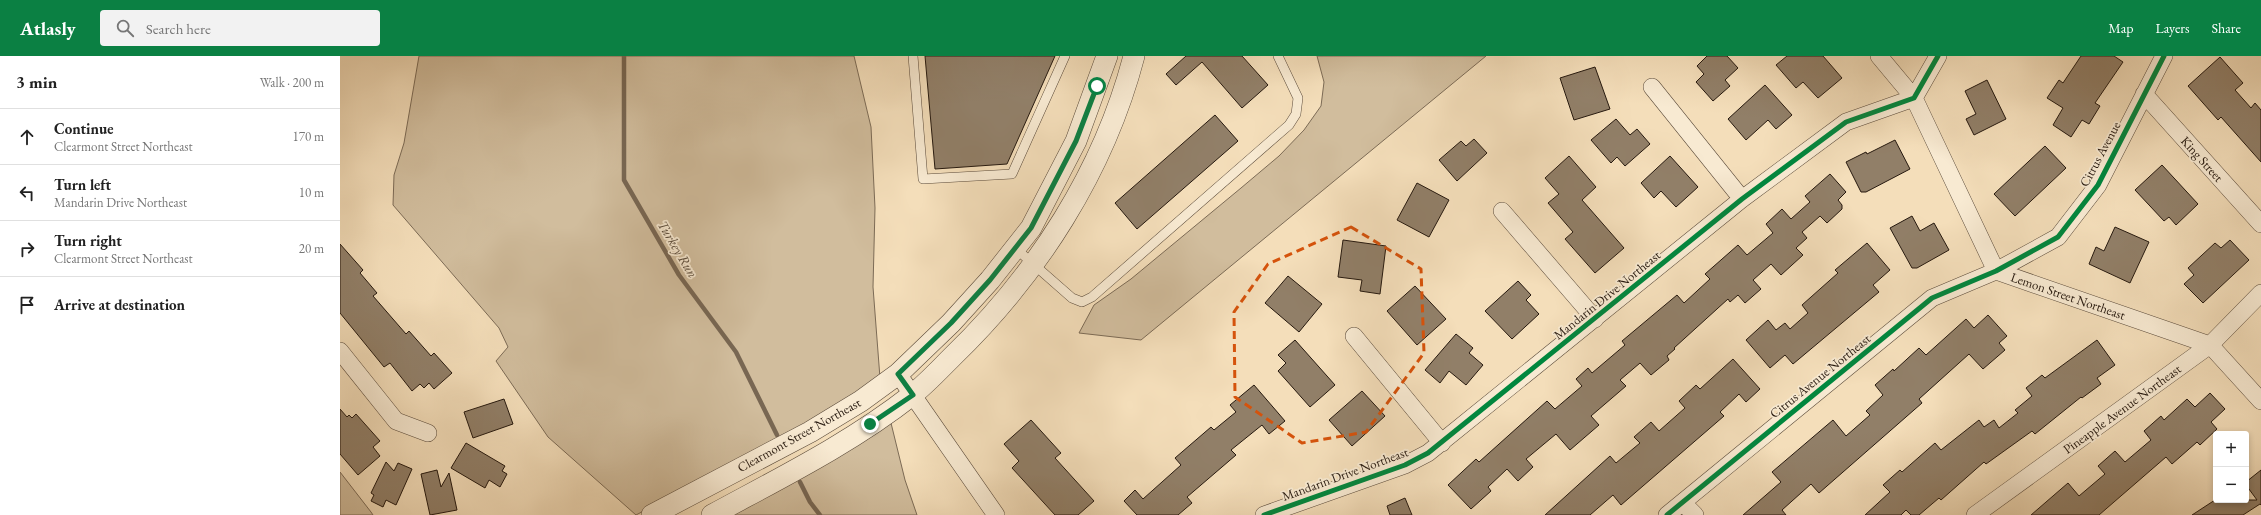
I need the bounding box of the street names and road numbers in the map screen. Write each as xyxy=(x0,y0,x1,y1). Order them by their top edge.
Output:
street label: Citrus Avenue xyxy=(2076,118,2124,190)
street label: King Street xyxy=(2177,133,2227,185)
street label: Mandarin Drive Northeast xyxy=(1550,247,1664,343)
street label: Lemon Street Northeast xyxy=(2008,268,2128,324)
street label: Citrus Avenue Northeast xyxy=(1766,330,1874,422)
street label: Pineapple Avenue Northeast xyxy=(2060,360,2184,458)
street label: Clearmont Street Northeast xyxy=(734,394,864,476)
street label: Mandarin Drive Northeast xyxy=(1280,443,1410,505)

